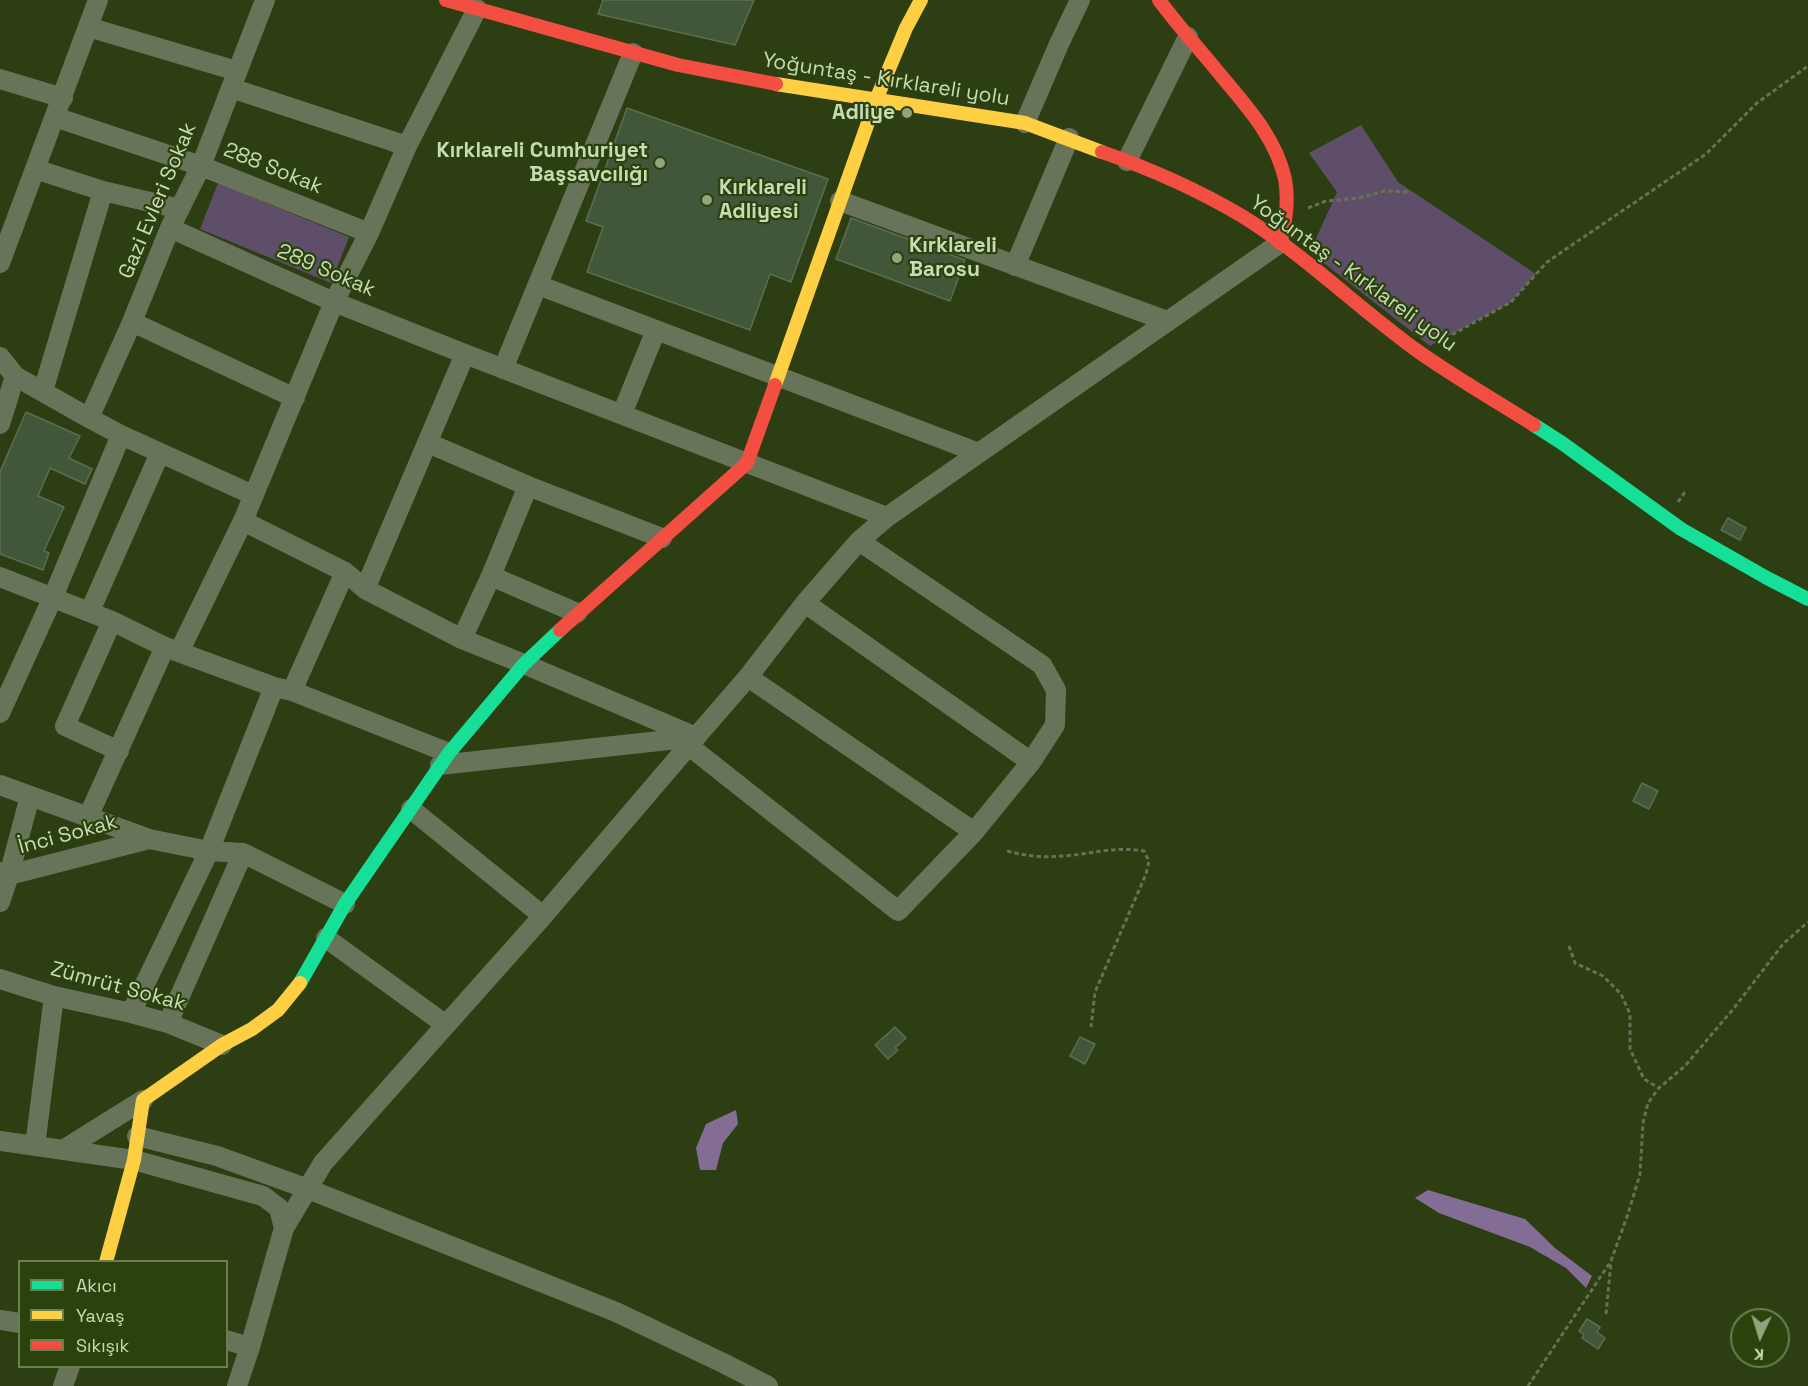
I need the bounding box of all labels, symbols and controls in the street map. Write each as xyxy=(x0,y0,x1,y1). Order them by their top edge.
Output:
street label: Yoğuntaş - Kırklareli yolu xyxy=(761,48,1011,112)
place label: Adliye xyxy=(832,100,895,126)
marker: Adliye xyxy=(900,106,914,120)
street label: Gazi Evleri Sokak xyxy=(114,119,202,283)
street label: 288 Sokak xyxy=(220,138,326,200)
place label: Kırklareli Cumhuriyet Başsavcılığı xyxy=(437,138,648,188)
marker: Kırklareli Cumhuriyet Başsavcılığı xyxy=(653,156,667,170)
place label: Kırklareli Adliyesi xyxy=(719,175,807,225)
street label: Yoğuntaş - Kırklareli yolu xyxy=(1245,190,1461,358)
marker: Kırklareli Adliyesi xyxy=(700,193,714,207)
place label: Kırklareli Barosu xyxy=(909,233,997,283)
street label: 289 Sokak xyxy=(273,239,379,303)
marker: Kırklareli Barosu xyxy=(890,251,904,265)
street label: İnci Sokak xyxy=(16,810,120,860)
street label: Zümrüt Sokak xyxy=(48,957,188,1017)
legend xyxy=(18,1260,228,1368)
text: Akıcı xyxy=(76,1274,117,1297)
text: Yavaş xyxy=(76,1304,125,1327)
north arrow xyxy=(1730,1308,1790,1368)
text: Sıkışık xyxy=(76,1334,129,1357)
text: K xyxy=(1753,1344,1765,1365)

